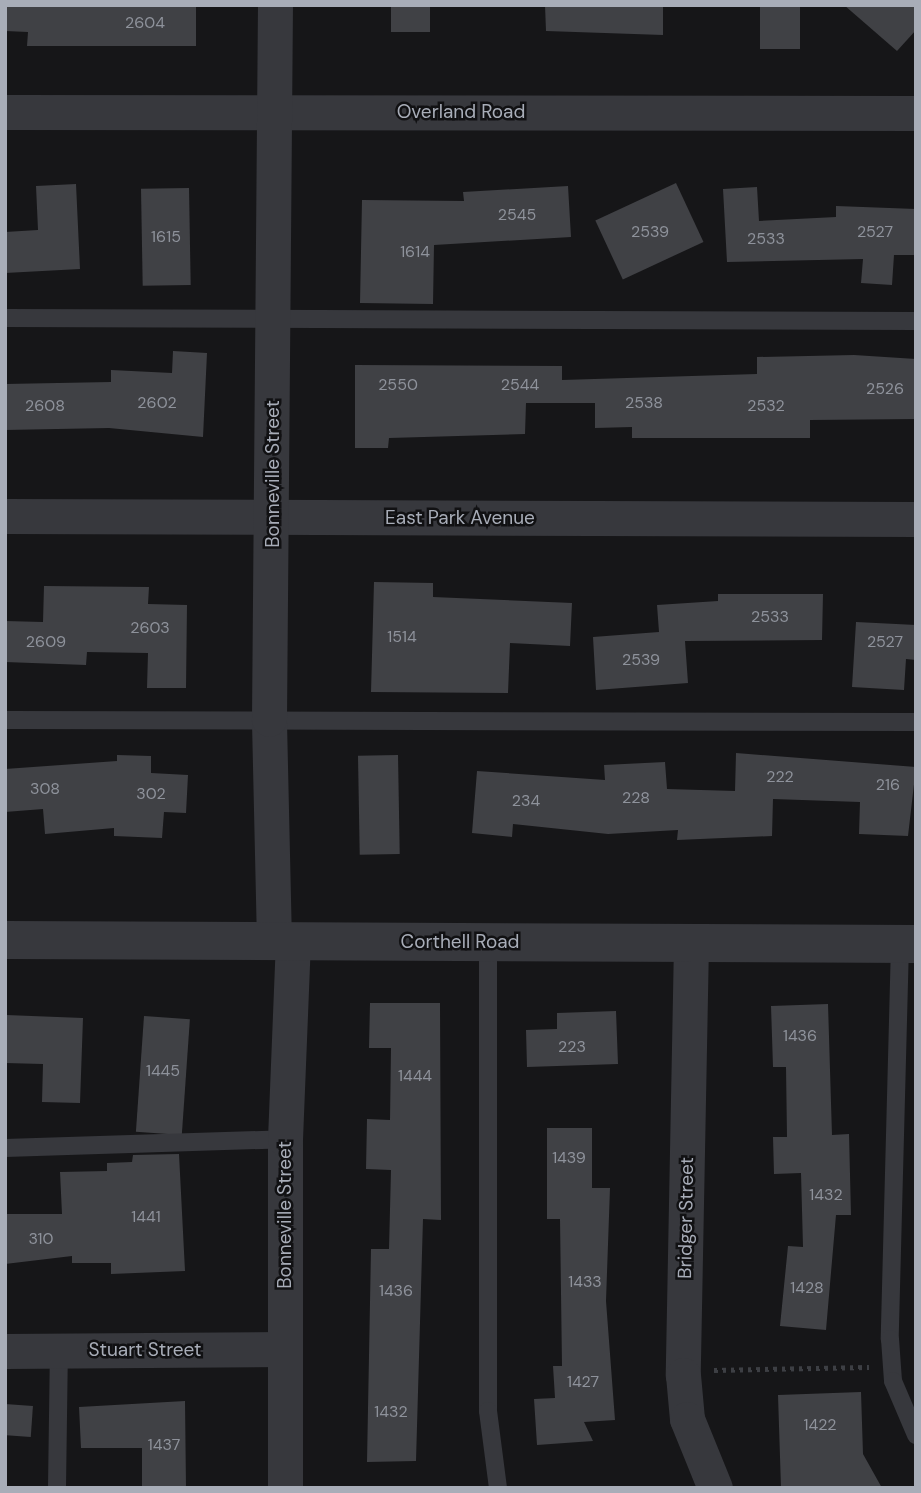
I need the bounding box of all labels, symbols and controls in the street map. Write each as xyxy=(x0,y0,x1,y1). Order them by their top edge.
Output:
house number: 2604 xyxy=(125,13,165,33)
street label: Overland Road xyxy=(397,101,525,123)
house number: 2545 xyxy=(498,205,536,225)
house number: 2539 xyxy=(631,222,669,242)
house number: 2527 xyxy=(857,222,893,242)
house number: 1615 xyxy=(151,227,181,247)
house number: 2533 xyxy=(747,229,785,249)
house number: 1614 xyxy=(400,242,430,262)
house number: 2550 xyxy=(378,375,418,395)
house number: 2544 xyxy=(501,375,539,395)
house number: 2526 xyxy=(866,379,904,399)
house number: 2602 xyxy=(137,393,177,413)
house number: 2538 xyxy=(625,393,663,413)
house number: 2608 xyxy=(25,396,65,416)
house number: 2532 xyxy=(747,396,785,416)
street label: Bonneville Street xyxy=(262,400,284,548)
street label: East Park Avenue xyxy=(385,507,535,529)
house number: 2533 xyxy=(751,607,789,627)
house number: 2603 xyxy=(130,618,170,638)
house number: 1514 xyxy=(387,627,417,647)
house number: 2609 xyxy=(26,632,66,652)
house number: 2527 xyxy=(867,632,903,652)
house number: 2539 xyxy=(622,650,660,670)
house number: 222 xyxy=(766,767,794,787)
house number: 216 xyxy=(876,775,900,795)
house number: 308 xyxy=(30,779,60,799)
house number: 302 xyxy=(136,784,166,804)
house number: 228 xyxy=(622,788,650,808)
house number: 234 xyxy=(512,791,540,811)
street label: Corthell Road xyxy=(401,931,519,953)
house number: 1436 xyxy=(783,1026,817,1046)
house number: 223 xyxy=(558,1037,586,1057)
house number: 1445 xyxy=(146,1061,180,1081)
house number: 1444 xyxy=(398,1066,432,1086)
street label: Bonneville Street xyxy=(274,1141,296,1289)
house number: 1439 xyxy=(552,1148,586,1168)
street label: Bridger Street xyxy=(674,1157,698,1279)
house number: 1432 xyxy=(809,1185,843,1205)
house number: 1441 xyxy=(131,1207,161,1227)
house number: 310 xyxy=(28,1229,54,1249)
house number: 1433 xyxy=(568,1272,602,1292)
house number: 1428 xyxy=(790,1278,824,1298)
house number: 1436 xyxy=(379,1281,413,1301)
street label: Stuart Street xyxy=(88,1339,202,1361)
house number: 1427 xyxy=(567,1372,599,1392)
house number: 1432 xyxy=(374,1402,408,1422)
house number: 1422 xyxy=(803,1415,837,1435)
house number: 1437 xyxy=(148,1435,180,1455)

